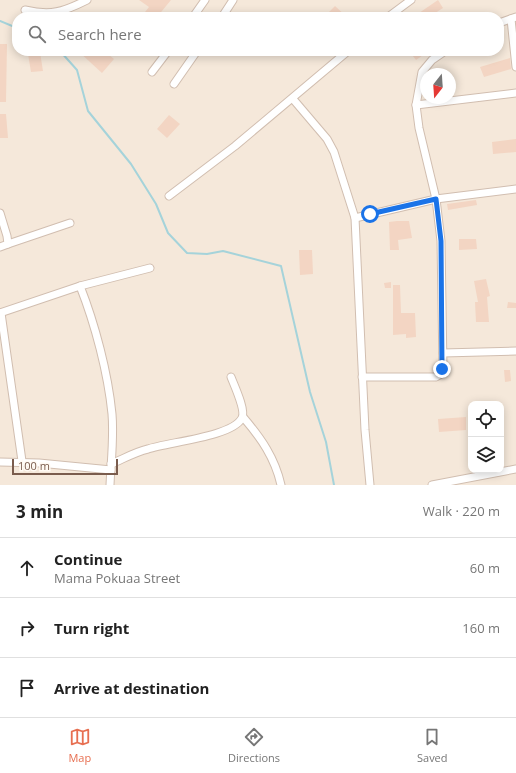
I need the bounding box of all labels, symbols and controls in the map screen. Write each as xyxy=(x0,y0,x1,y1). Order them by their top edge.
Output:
search box xyxy=(12,12,504,56)
icon: search xyxy=(26,23,48,45)
text: Search here xyxy=(58,24,142,44)
north arrow xyxy=(420,68,456,104)
route start xyxy=(361,205,379,223)
route end xyxy=(433,360,451,378)
map controls xyxy=(468,401,504,473)
button: locate xyxy=(468,401,504,437)
button: layers xyxy=(468,437,504,473)
scale bar xyxy=(12,457,118,476)
text: 100 m xyxy=(18,458,50,473)
text: 3 min xyxy=(16,500,63,523)
text: Walk · 220 m xyxy=(423,502,500,520)
text: Continue xyxy=(54,549,122,569)
icon: ahead xyxy=(16,557,38,579)
text: 60 m xyxy=(470,559,500,577)
text: Mama Pokuaa Street xyxy=(54,569,180,587)
icon: right xyxy=(16,617,38,639)
text: Turn right xyxy=(54,618,129,638)
text: 160 m xyxy=(462,619,500,637)
icon: arrive xyxy=(16,677,38,699)
text: Arrive at destination xyxy=(54,678,209,698)
tab: Map xyxy=(68,726,91,765)
tab: Directions xyxy=(228,726,280,765)
tab: Saved xyxy=(417,726,448,765)

